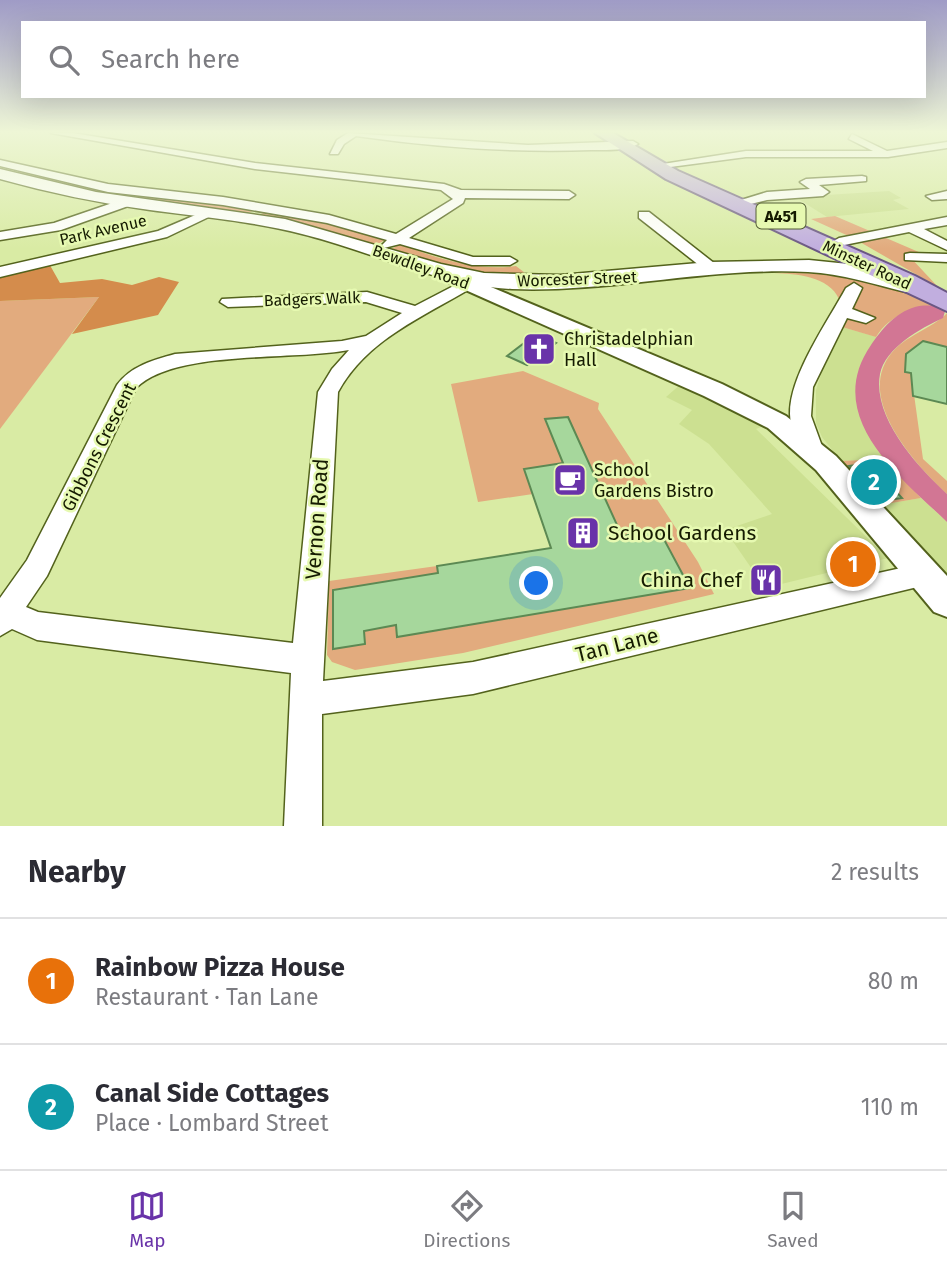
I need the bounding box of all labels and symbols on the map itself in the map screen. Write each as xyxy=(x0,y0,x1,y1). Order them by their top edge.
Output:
road number: A451 xyxy=(756,204,806,229)
street label: Park Avenue xyxy=(58,211,148,249)
street label: Minster Road xyxy=(820,236,914,294)
street label: Bewdley Road xyxy=(370,241,472,293)
street label: Worcester Street xyxy=(517,267,637,291)
street label: Badgers Walk xyxy=(263,288,361,310)
place label: Christadelphian Hall xyxy=(564,328,694,371)
church icon: Christadelphian Hall xyxy=(520,330,558,368)
street label: Gibbons Crescent xyxy=(57,378,141,515)
pin: 2 xyxy=(851,456,897,508)
street label: Vernon Road xyxy=(300,457,334,581)
place label: School Gardens Bistro xyxy=(594,459,714,502)
cafe icon: School Gardens Bistro xyxy=(551,461,589,499)
building icon: School Gardens xyxy=(564,514,602,552)
place label: School Gardens xyxy=(608,520,756,546)
pin: 1 xyxy=(830,538,876,590)
restaurant icon: China Chef xyxy=(747,561,785,599)
your location xyxy=(519,566,553,600)
place label: China Chef xyxy=(641,567,744,593)
street label: Tan Lane xyxy=(573,622,661,668)

